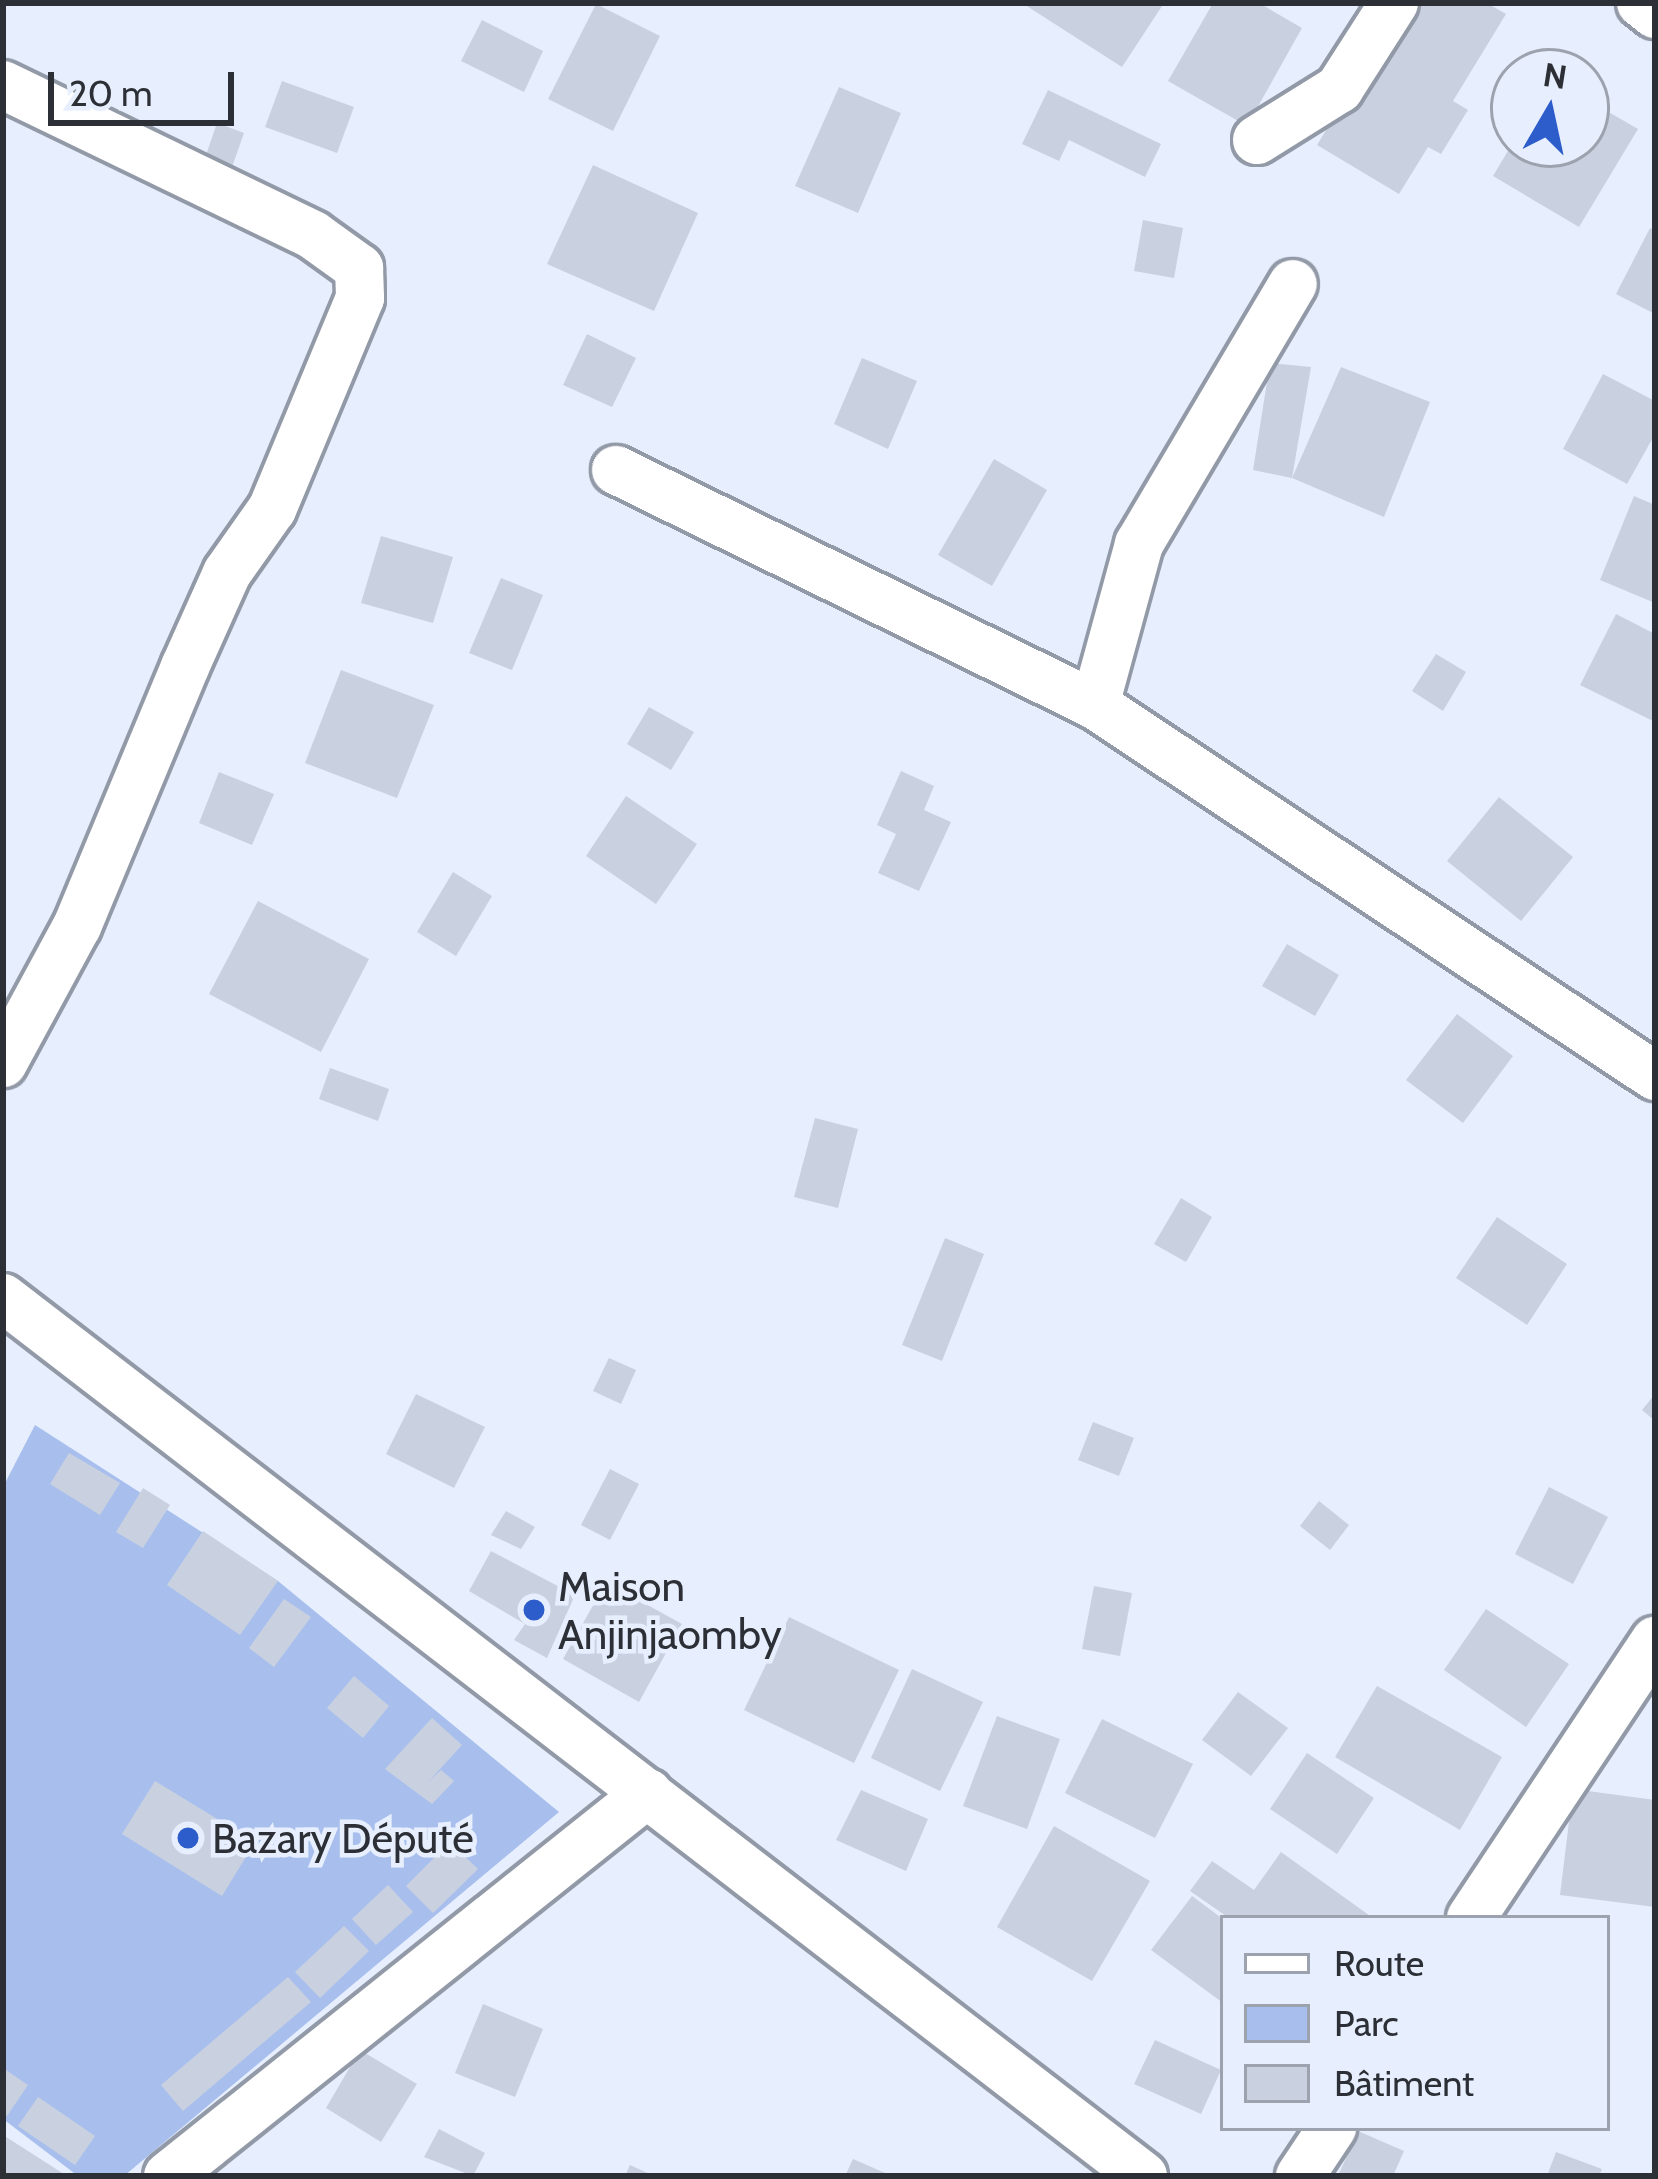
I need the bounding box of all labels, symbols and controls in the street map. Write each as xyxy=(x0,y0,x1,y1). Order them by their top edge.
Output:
scale bar xyxy=(54,48,240,122)
north arrow xyxy=(1490,48,1610,168)
text: N xyxy=(1541,54,1570,97)
text: 20 m xyxy=(69,71,153,115)
place label: Maison Anjinjaomby xyxy=(558,1561,782,1660)
marker: Maison Anjinjaomby xyxy=(521,1597,547,1623)
place label: Bazary Député xyxy=(212,1813,474,1863)
marker: Bazary Député xyxy=(175,1825,201,1851)
legend xyxy=(1220,1915,1610,2131)
text: Route xyxy=(1334,1941,1424,1985)
text: Parc xyxy=(1334,2001,1399,2045)
text: Bâtiment xyxy=(1334,2061,1474,2105)

